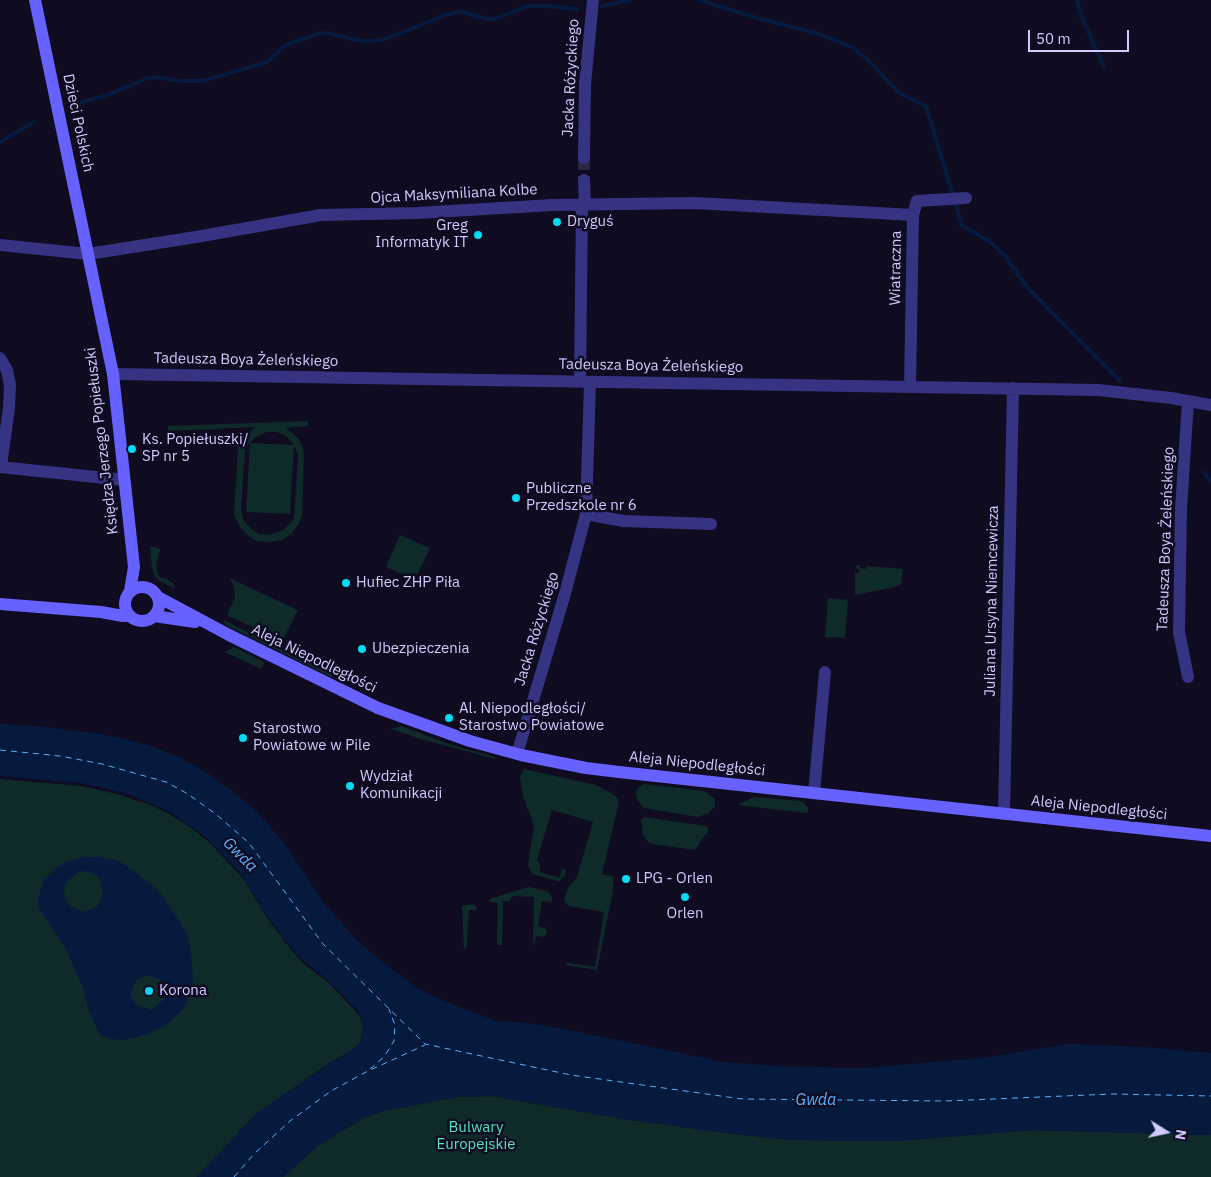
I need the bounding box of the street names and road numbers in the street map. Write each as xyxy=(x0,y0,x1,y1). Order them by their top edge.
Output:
street label: Jacka Różyckiego xyxy=(559,18,583,138)
street label: Dzieci Polskich xyxy=(59,72,97,174)
street label: Ojca Maksymiliana Kolbe xyxy=(370,181,538,207)
street label: Wiatraczna xyxy=(886,230,906,306)
street label: Księdza Jerzego Popiełuszki xyxy=(82,346,122,536)
street label: Tadeusza Boya Żeleńskiego xyxy=(153,349,339,371)
street label: Tadeusza Boya Żeleńskiego xyxy=(558,355,744,377)
street label: Tadeusza Boya Żeleńskiego xyxy=(1154,446,1178,632)
street label: Juliana Ursyna Niemcewicza xyxy=(981,505,1003,697)
street label: Jacka Różyckiego xyxy=(511,570,563,688)
street label: Aleja Niepodległości xyxy=(248,621,380,697)
street label: Aleja Niepodległości xyxy=(628,748,766,780)
street label: Aleja Niepodległości xyxy=(1030,792,1168,824)

